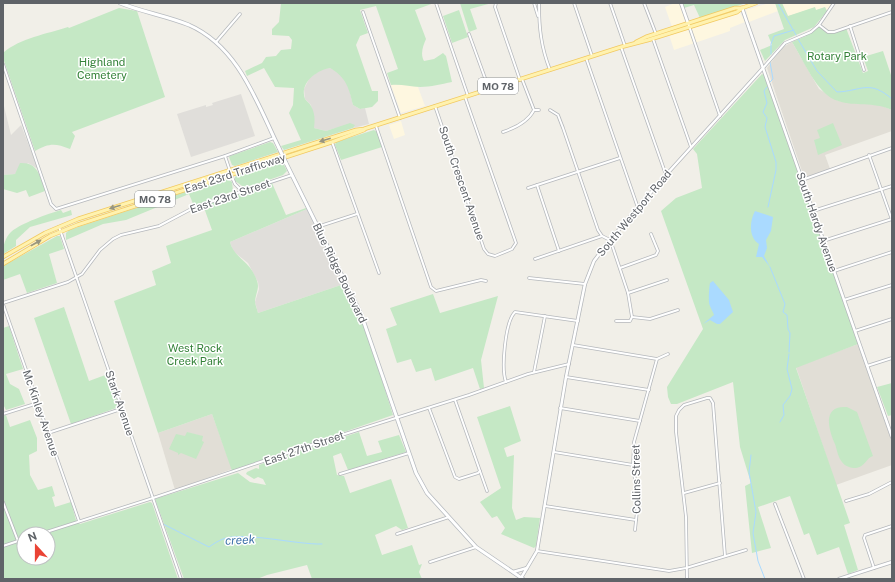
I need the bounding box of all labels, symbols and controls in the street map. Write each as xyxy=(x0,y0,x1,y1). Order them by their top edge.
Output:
park label: Rotary Park xyxy=(807,50,867,62)
park label: Highland Cemetery xyxy=(77,56,127,81)
road number: MO 78 xyxy=(478,78,518,94)
street label: South Crescent Avenue xyxy=(437,124,487,242)
one-way arrow xyxy=(318,137,330,143)
street label: East 23rd Trafficway xyxy=(183,151,287,195)
street label: South Westport Road xyxy=(594,167,674,259)
street label: South Hardy Avenue xyxy=(794,171,840,273)
street label: East 23rd Street xyxy=(188,177,272,215)
road number: MO 78 xyxy=(135,191,175,207)
one-way arrow xyxy=(108,204,120,210)
street label: Blue Ridge Boulevard xyxy=(311,221,369,325)
one-way arrow xyxy=(30,240,42,247)
park label: West Rock Creek Park xyxy=(167,342,223,367)
street label: Mc Kinley Avenue xyxy=(21,368,61,458)
street label: Stark Avenue xyxy=(103,369,137,437)
street label: East 27th Street xyxy=(262,429,346,467)
street label: Collins Street xyxy=(629,444,643,514)
north arrow xyxy=(16,526,56,566)
text: N xyxy=(26,530,39,544)
water label: creek xyxy=(225,532,256,548)

